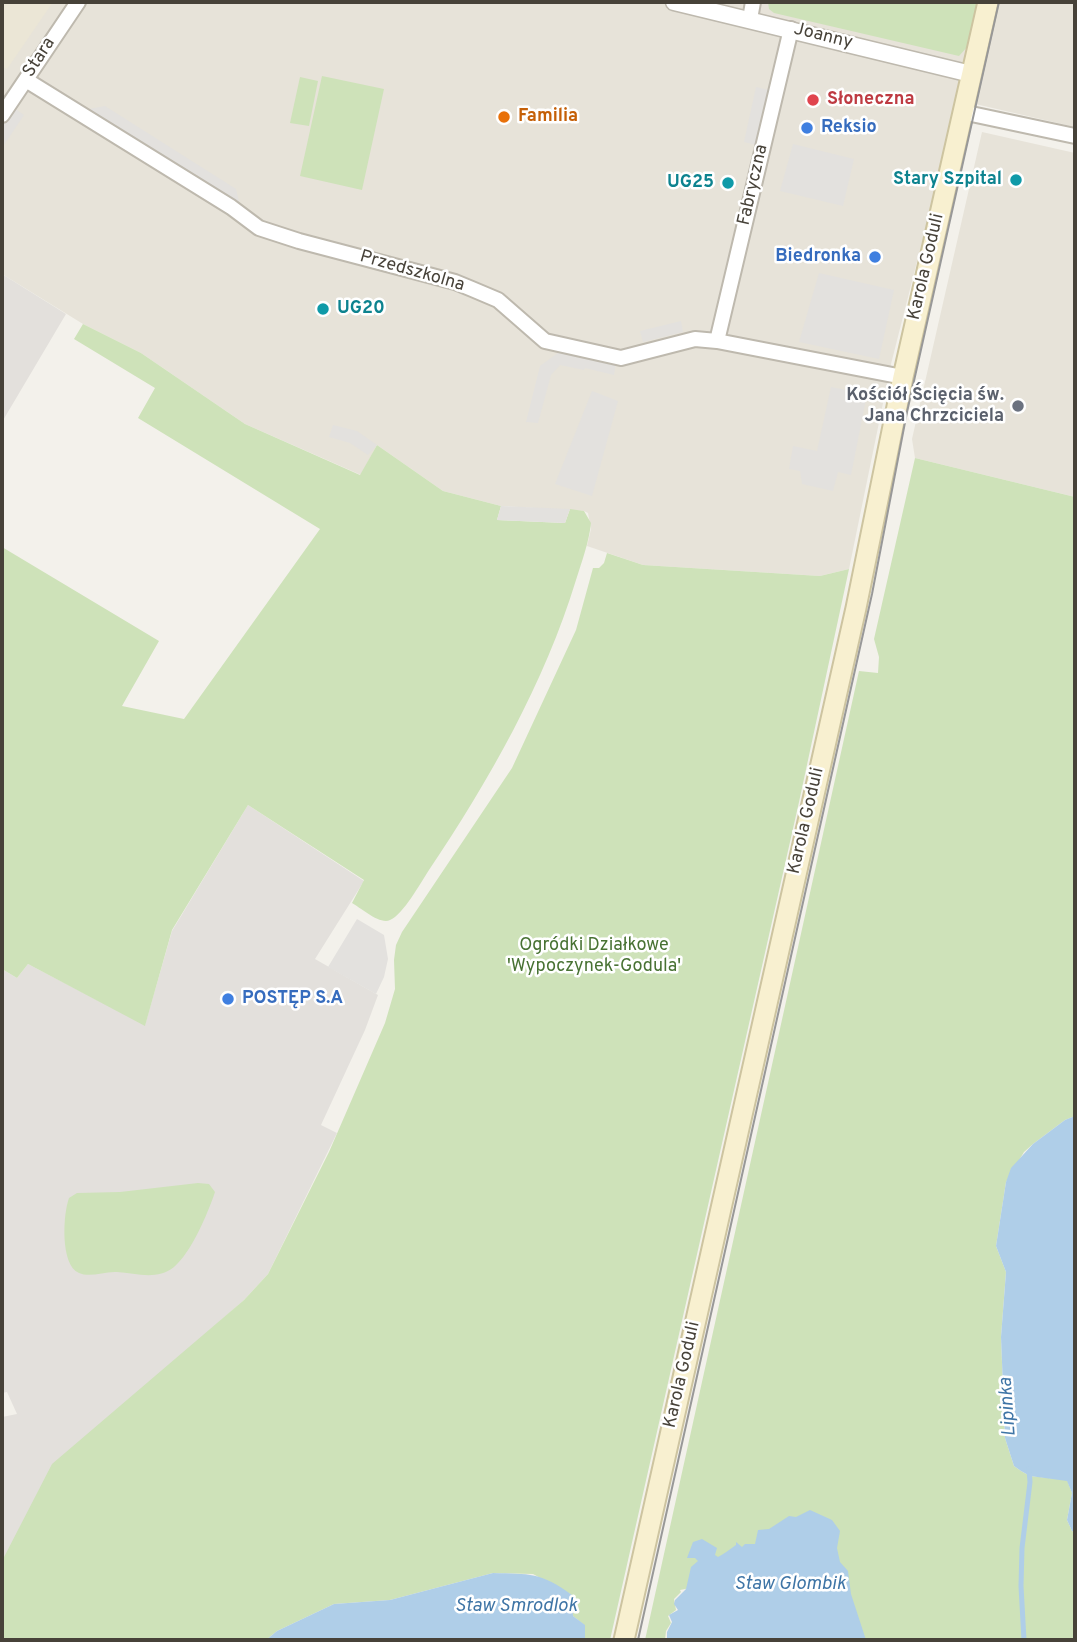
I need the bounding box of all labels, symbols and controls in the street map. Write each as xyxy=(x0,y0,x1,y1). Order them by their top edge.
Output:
street label: Joanny xyxy=(791,19,855,55)
street label: Stara xyxy=(19,34,61,82)
place label: Słoneczna xyxy=(827,89,914,111)
marker: Słoneczna xyxy=(805,92,821,108)
place label: Familia xyxy=(518,106,578,128)
marker: Familia xyxy=(496,109,512,125)
place label: Reksio xyxy=(821,117,877,139)
marker: Reksio xyxy=(799,120,815,136)
street label: Fabryczna xyxy=(734,142,774,228)
place label: Stary Szpital xyxy=(893,169,1002,191)
place label: UG25 xyxy=(667,172,714,194)
marker: Stary Szpital xyxy=(1008,172,1024,188)
marker: UG25 xyxy=(720,175,736,191)
street label: Karola Goduli xyxy=(904,212,950,322)
place label: Biedronka xyxy=(775,246,861,268)
street label: Przedszkolna xyxy=(357,247,467,297)
marker: Biedronka xyxy=(867,249,883,265)
place label: UG20 xyxy=(337,298,385,320)
marker: UG20 xyxy=(315,301,331,317)
place label: Kościół Ścięcia św. Jana Chrzciciela xyxy=(846,385,1004,428)
marker: Kościół Ścięcia św. Jana Chrzciciela xyxy=(1010,398,1026,414)
street label: Karola Goduli xyxy=(784,766,830,876)
park label: Ogródki Działkowe 'Wypoczynek-Godula' xyxy=(507,935,681,978)
place label: POSTĘP S.A xyxy=(242,988,343,1010)
marker: POSTĘP S.A xyxy=(220,991,236,1007)
street label: Karola Goduli xyxy=(660,1320,706,1430)
water label: Lipinka xyxy=(996,1377,1022,1437)
water label: Staw Glombik xyxy=(734,1574,846,1596)
water label: Staw Smrodlok xyxy=(455,1596,577,1618)

